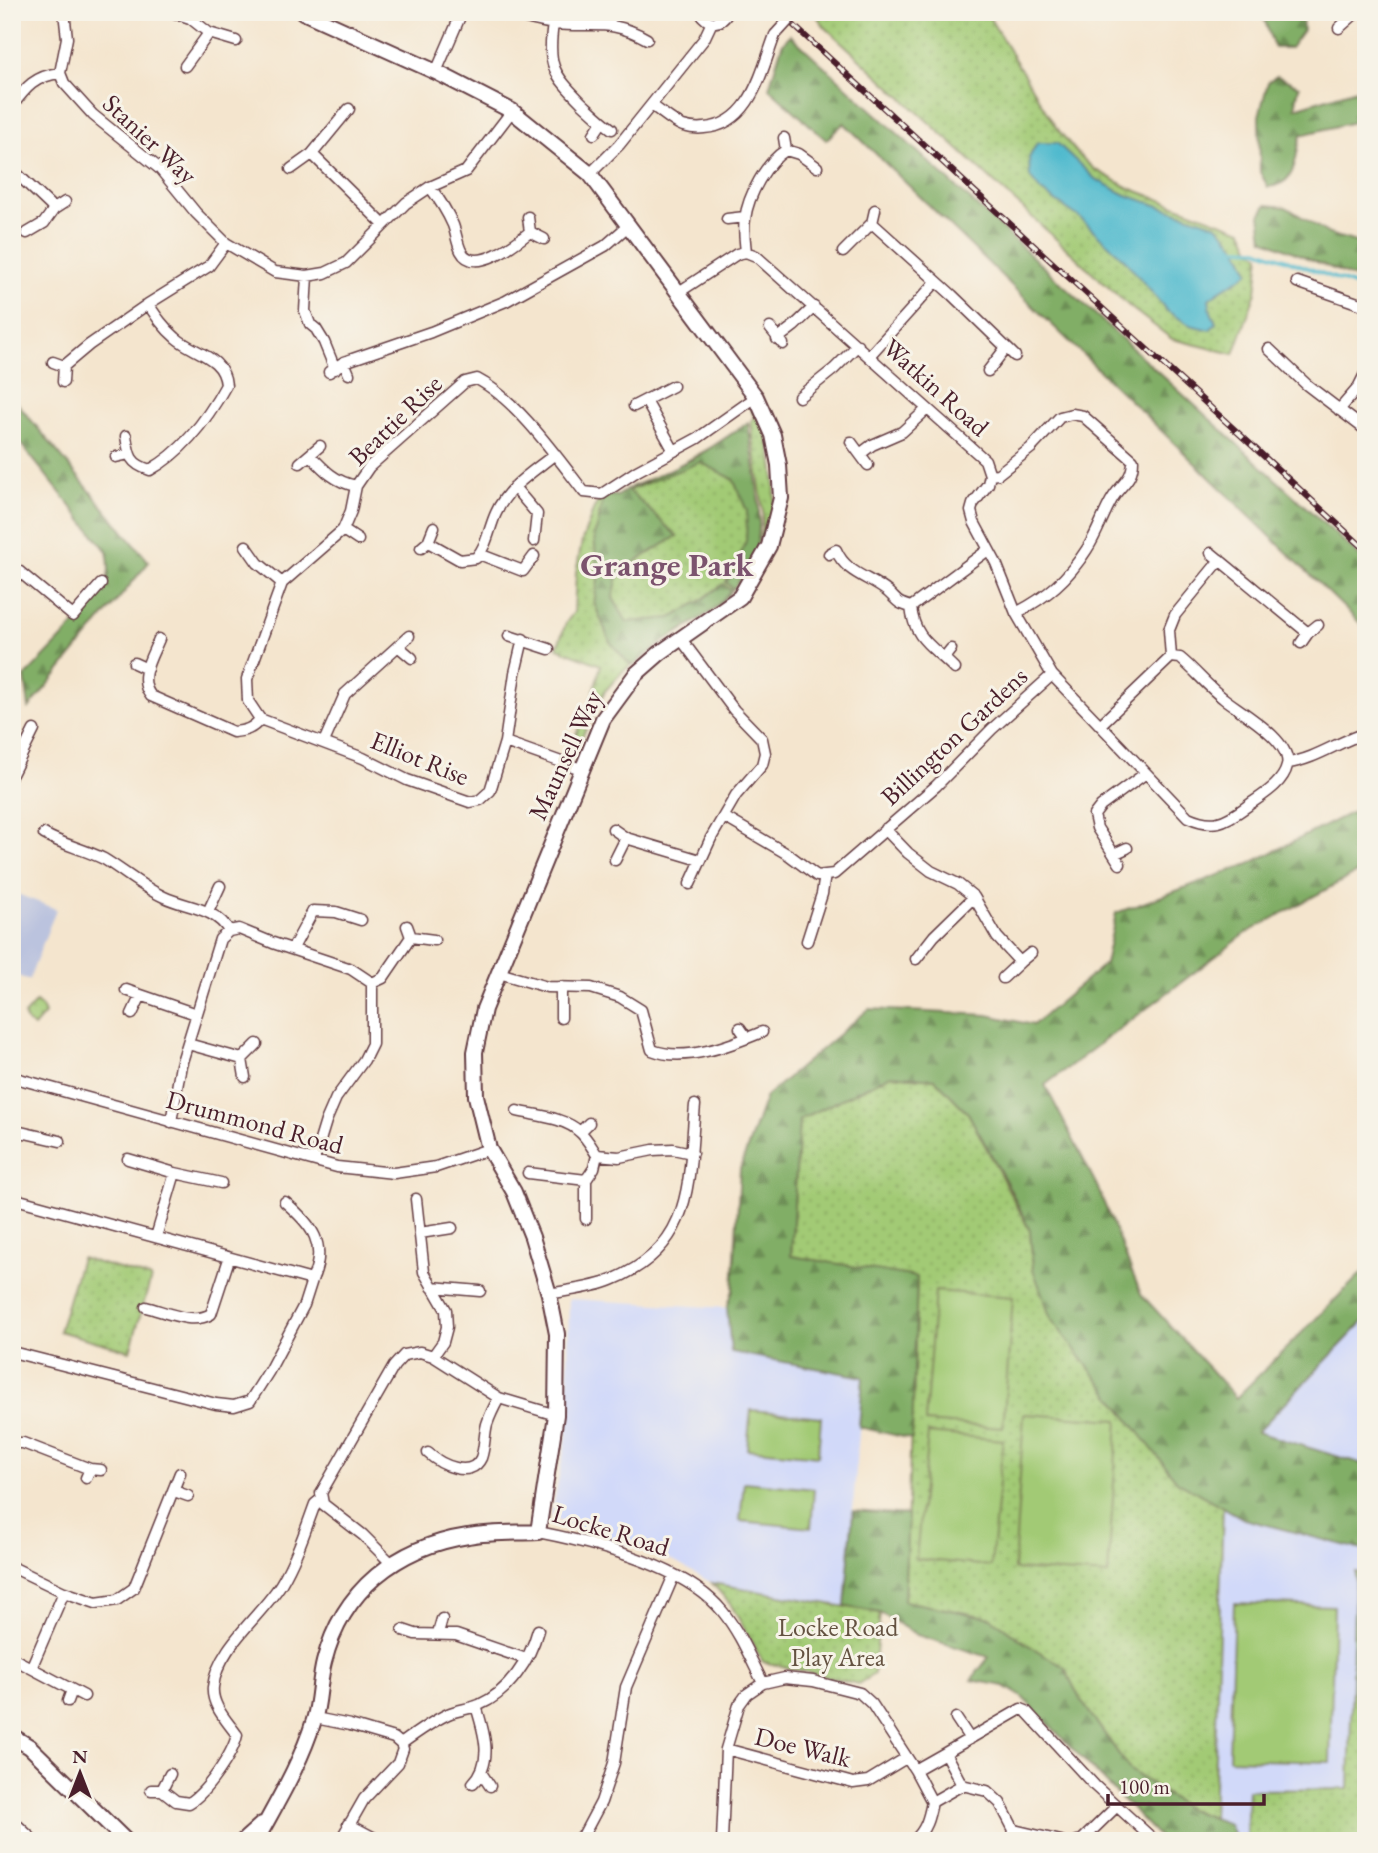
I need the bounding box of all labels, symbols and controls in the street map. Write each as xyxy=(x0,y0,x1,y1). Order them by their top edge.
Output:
street label: Stanier Way xyxy=(95,87,205,192)
street label: Watkin Road xyxy=(876,330,997,444)
street label: Beattie Rise xyxy=(341,367,449,473)
district label: Grange Park xyxy=(580,543,755,586)
street label: Billington Gardens xyxy=(873,659,1035,813)
street label: Maunsell Way xyxy=(520,684,610,825)
street label: Elliot Rise xyxy=(366,723,474,793)
street label: Drummond Road xyxy=(163,1082,348,1162)
street label: Locke Road xyxy=(548,1496,674,1564)
park label: Locke Road Play Area xyxy=(778,1610,899,1674)
street label: Doe Walk xyxy=(751,1719,855,1776)
north arrow xyxy=(46,1738,116,1808)
text: N xyxy=(72,1744,88,1769)
scale bar xyxy=(1108,1762,1264,1806)
text: 100 m xyxy=(1119,1773,1170,1800)

